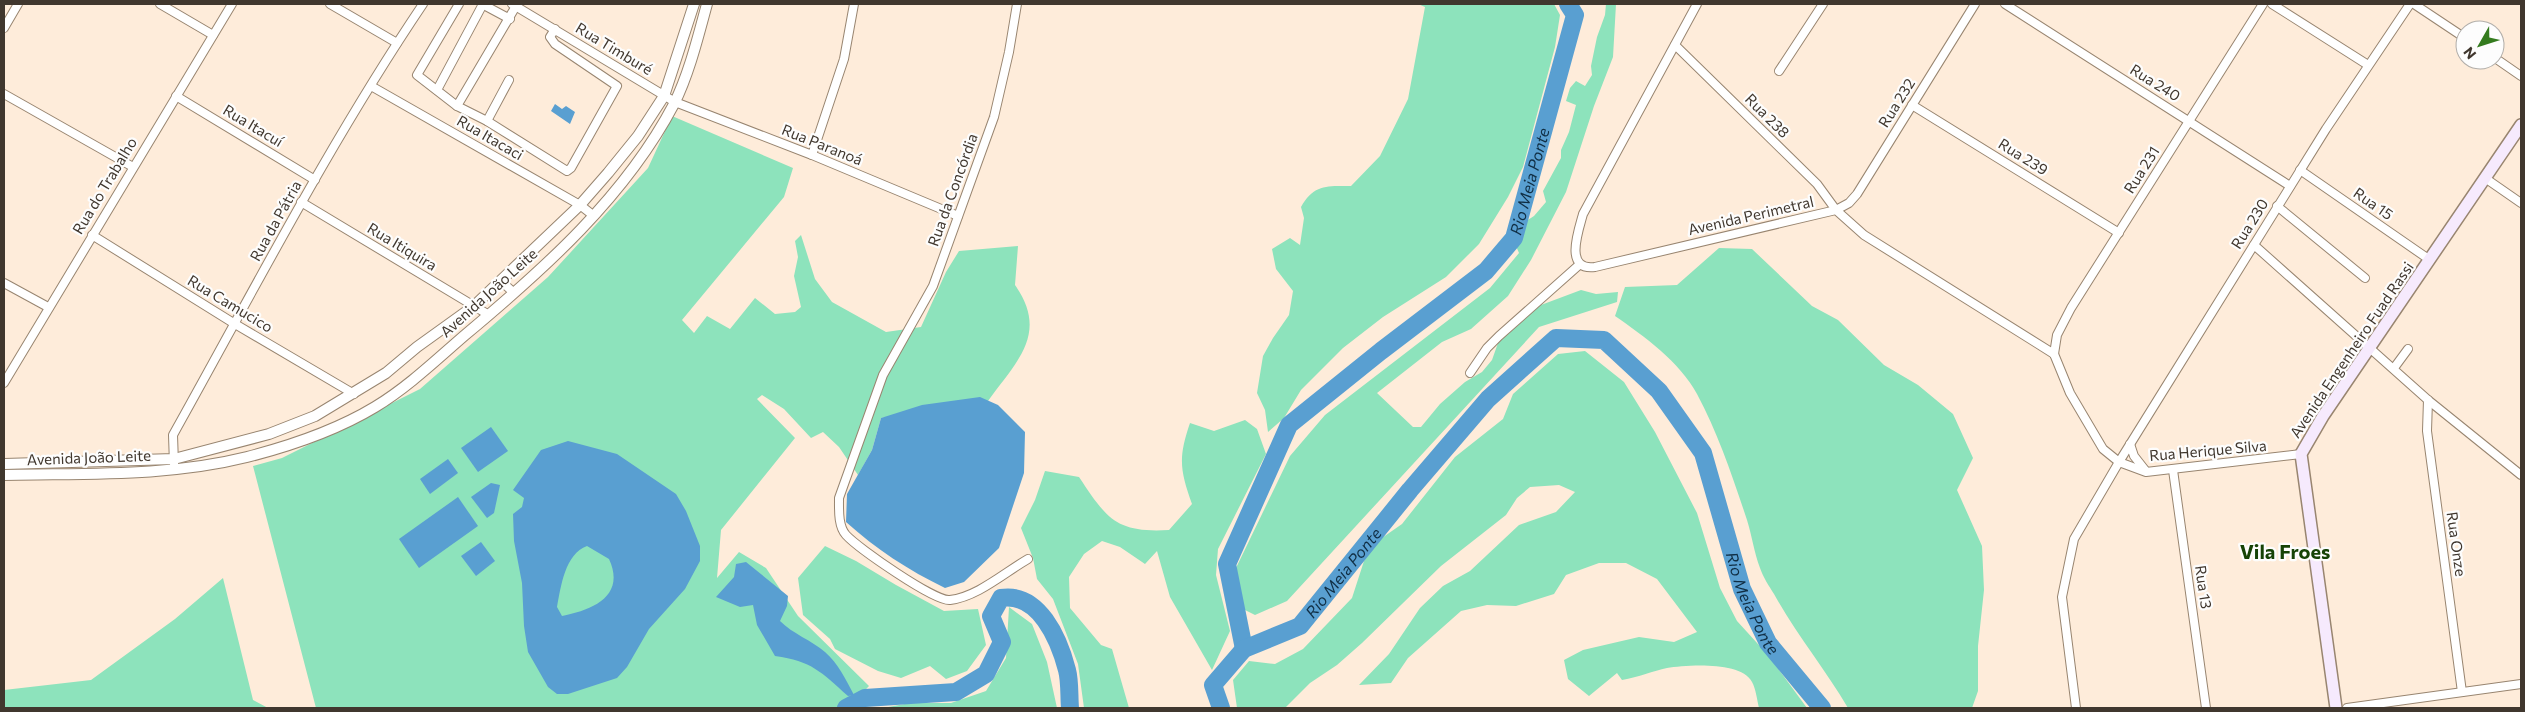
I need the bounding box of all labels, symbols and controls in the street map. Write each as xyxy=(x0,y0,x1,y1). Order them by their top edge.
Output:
street label: Rua Timburé xyxy=(573,18,656,78)
north arrow xyxy=(2455,20,2505,70)
text: N xyxy=(2460,44,2479,63)
street label: Rua 240 xyxy=(2127,60,2184,105)
street label: Rua 232 xyxy=(1874,75,1918,130)
street label: Rua 238 xyxy=(1742,89,1794,141)
street label: Rua Itacuí xyxy=(220,100,288,151)
street label: Rua Itacaci xyxy=(454,111,527,163)
street label: Rua Paranoá xyxy=(779,120,865,168)
water label: Rio Meia Ponte xyxy=(1505,125,1553,237)
street label: Rua da Concórdia xyxy=(923,131,981,249)
street label: Rua do Trabalho xyxy=(68,134,140,237)
street label: Rua 239 xyxy=(1995,134,2052,178)
street label: Rua 231 xyxy=(2120,142,2163,196)
street label: Rua da Pátria xyxy=(246,177,305,264)
street label: Rua 15 xyxy=(2350,183,2397,223)
street label: Avenida Perimetral xyxy=(1686,192,1815,238)
street label: Rua 230 xyxy=(2227,195,2272,252)
street label: Rua Itiquira xyxy=(364,218,441,274)
street label: Avenida João Leite xyxy=(436,244,541,340)
street label: Avenida Engenheiro Fuad Rassi xyxy=(2285,258,2417,441)
street label: Rua Camucico xyxy=(185,271,276,336)
street label: Rua Herique Silva xyxy=(2148,436,2267,464)
street label: Avenida João Leite xyxy=(27,446,151,468)
street label: Rua Onze xyxy=(2444,510,2470,578)
water label: Rio Meia Ponte xyxy=(1301,523,1385,621)
district label: Vila Froes xyxy=(2240,539,2330,563)
water label: Rio Meia Ponte xyxy=(1723,550,1784,658)
street label: Rua 13 xyxy=(2192,564,2216,610)

